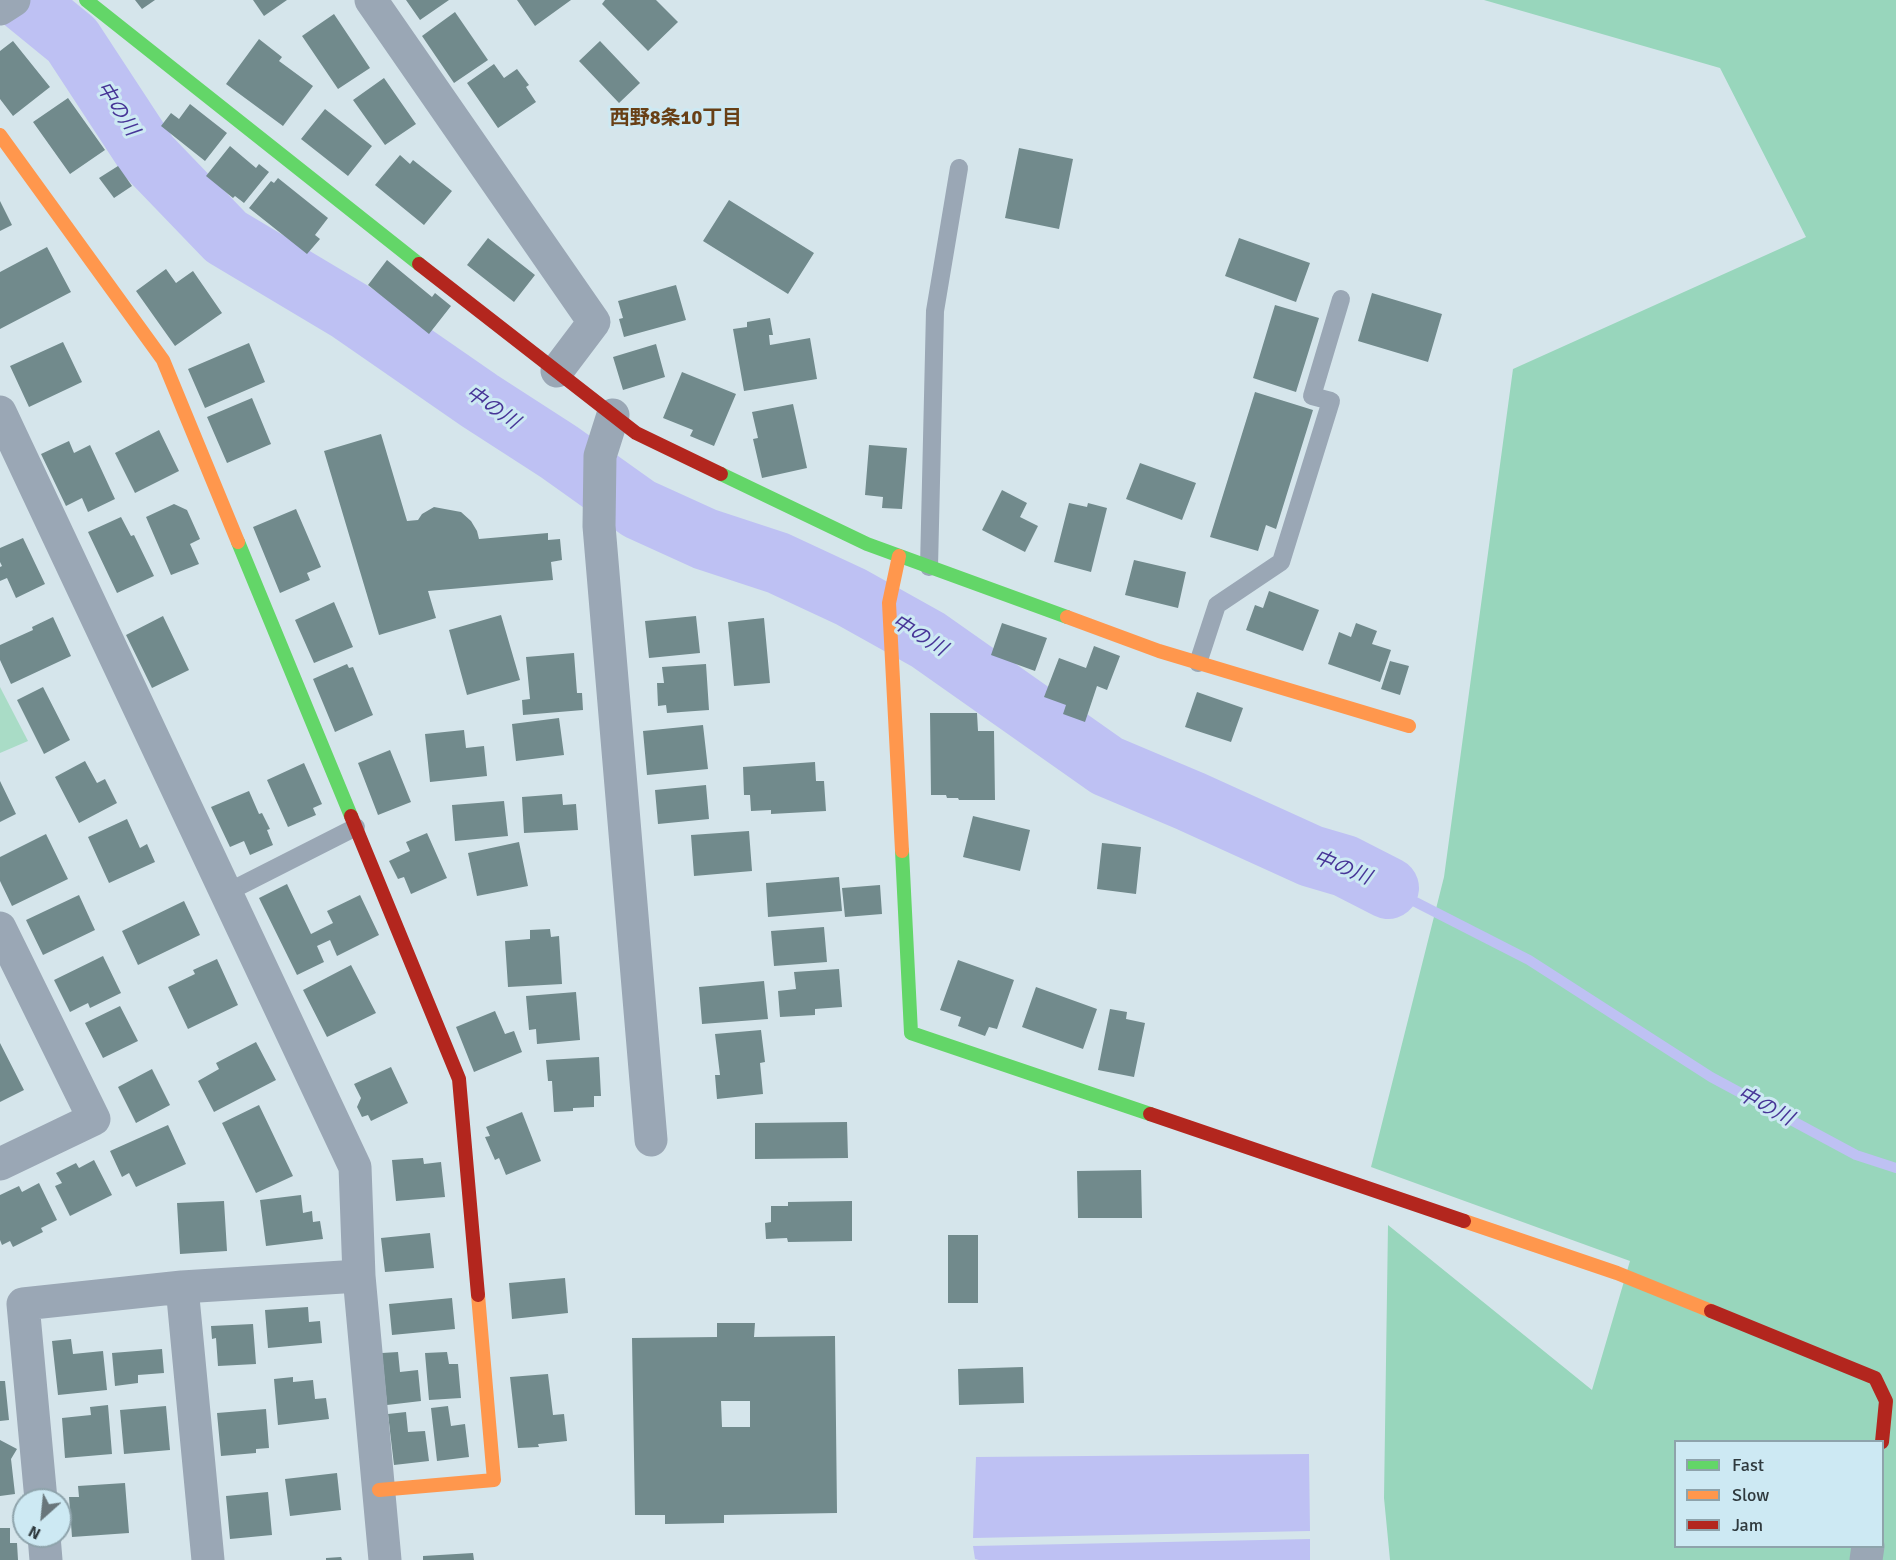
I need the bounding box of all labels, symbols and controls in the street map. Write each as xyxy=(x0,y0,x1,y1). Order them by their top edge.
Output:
water label: 中の川 xyxy=(91,77,143,141)
district label: 西野8条10丁目 xyxy=(610,107,742,131)
water label: 中の川 xyxy=(460,381,524,435)
water label: 中の川 xyxy=(887,610,951,662)
water label: 中の川 xyxy=(1310,846,1374,890)
water label: 中の川 xyxy=(1733,1082,1797,1132)
legend xyxy=(1674,1440,1884,1548)
text: Fast xyxy=(1732,1454,1764,1476)
text: Slow xyxy=(1732,1484,1769,1506)
north arrow xyxy=(12,1488,72,1548)
text: Jam xyxy=(1732,1514,1763,1536)
text: N xyxy=(25,1521,44,1544)

